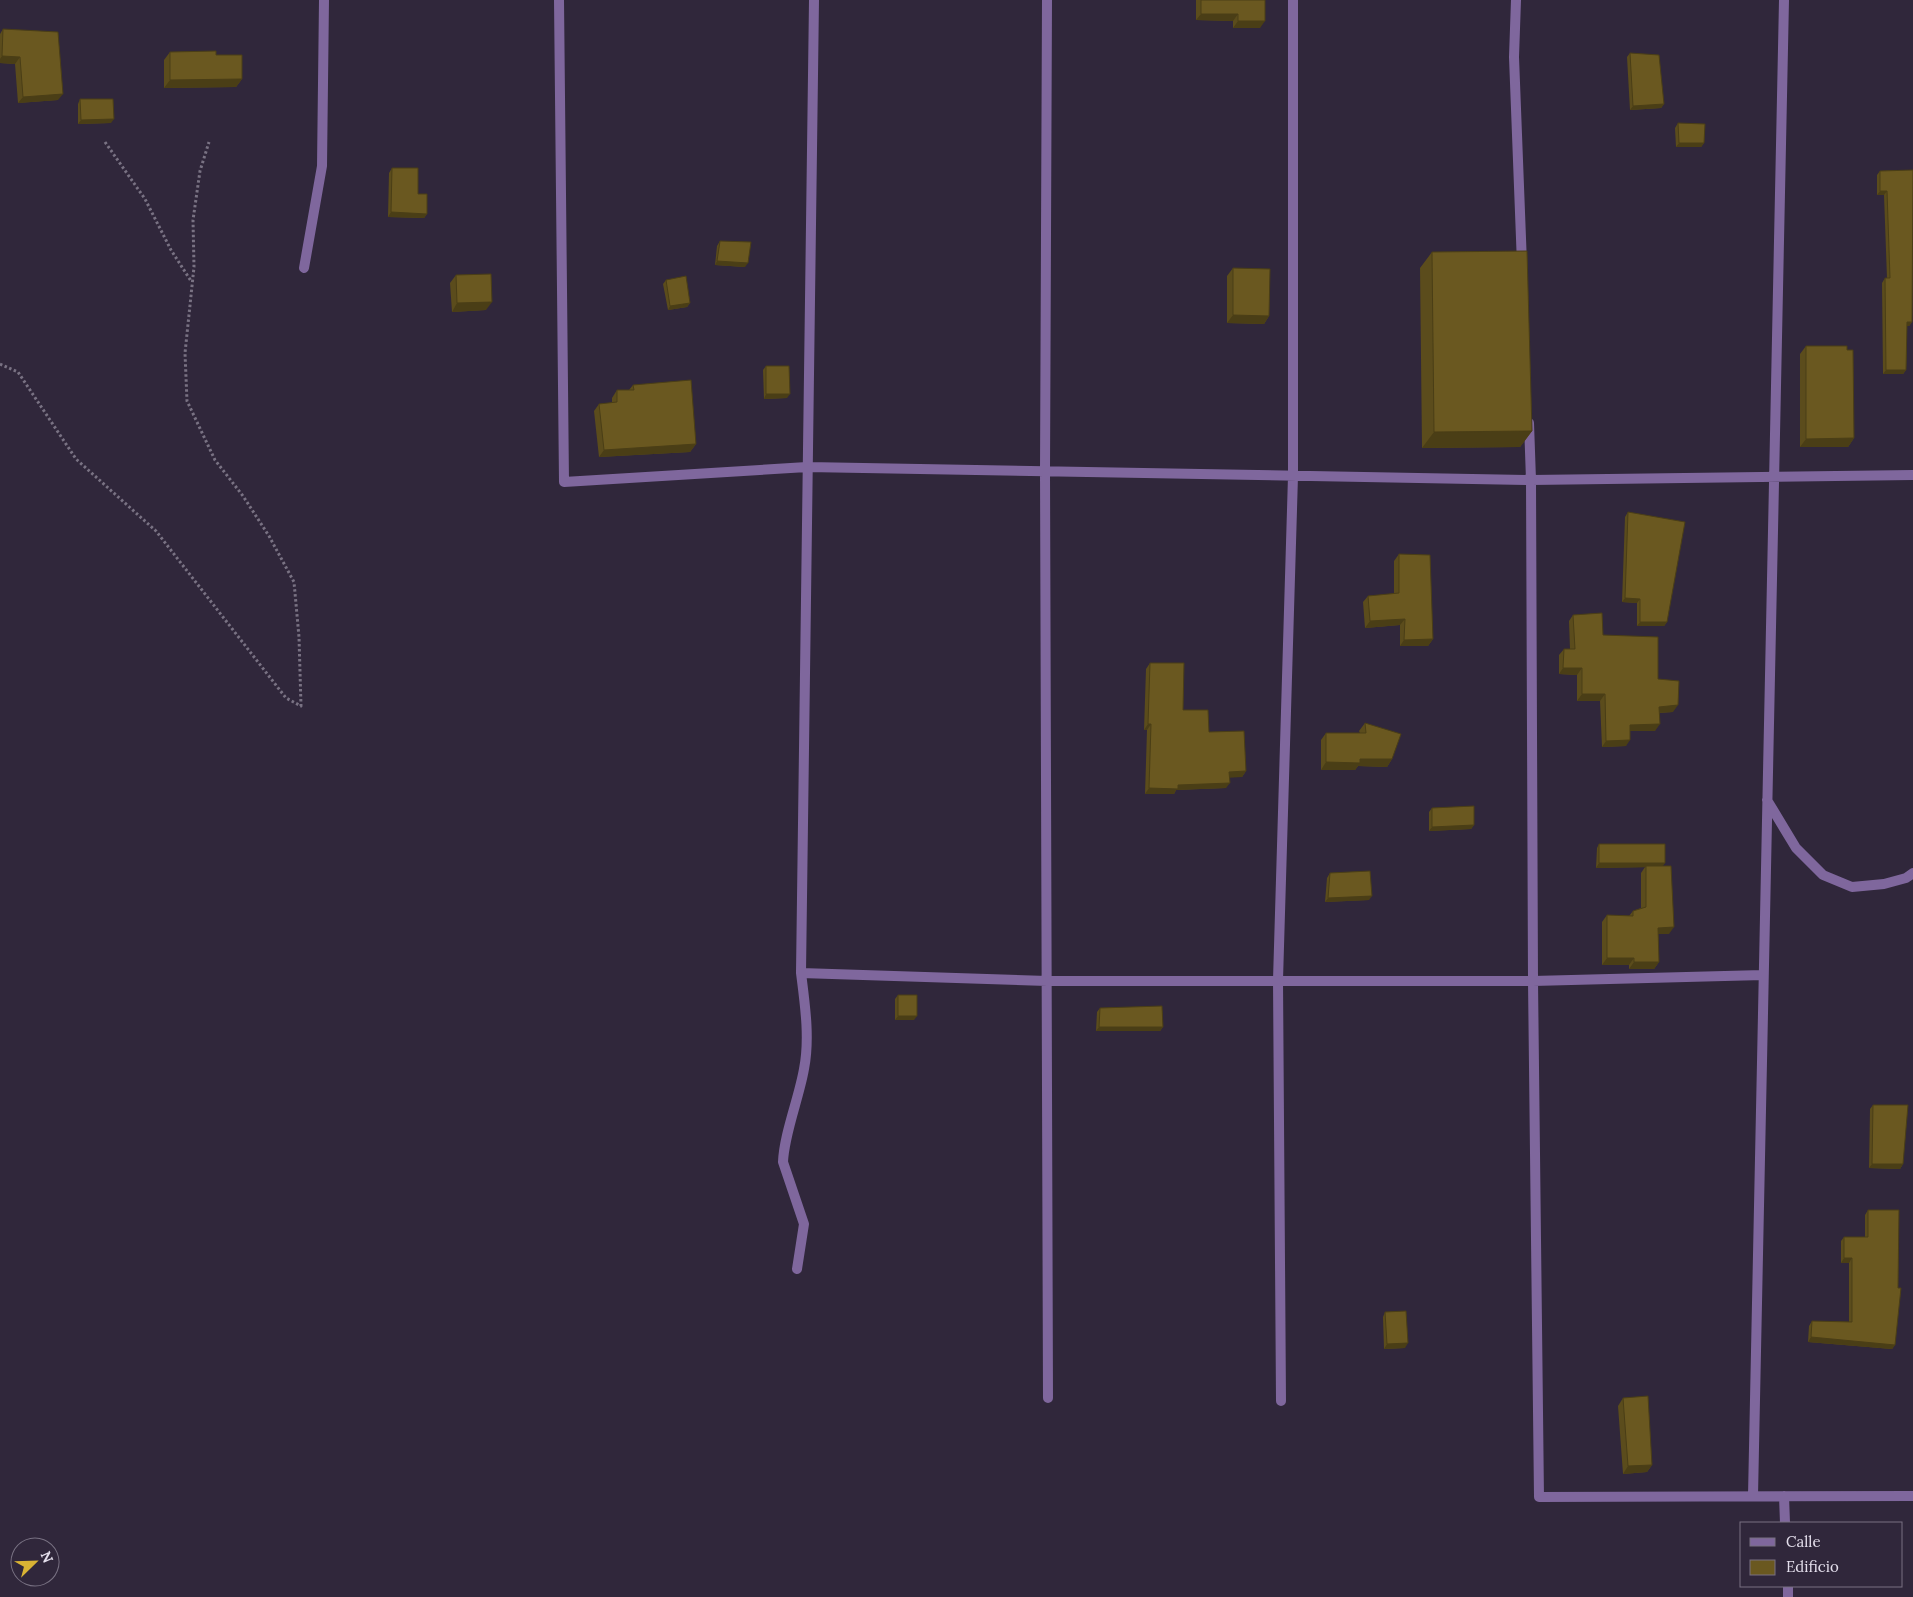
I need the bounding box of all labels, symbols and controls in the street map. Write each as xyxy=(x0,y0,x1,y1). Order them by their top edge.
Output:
legend xyxy=(1740,1522,1903,1587)
text: Calle xyxy=(1786,1532,1821,1551)
north arrow xyxy=(10,1537,60,1587)
text: N xyxy=(37,1548,57,1566)
text: Edificio xyxy=(1786,1557,1839,1576)

